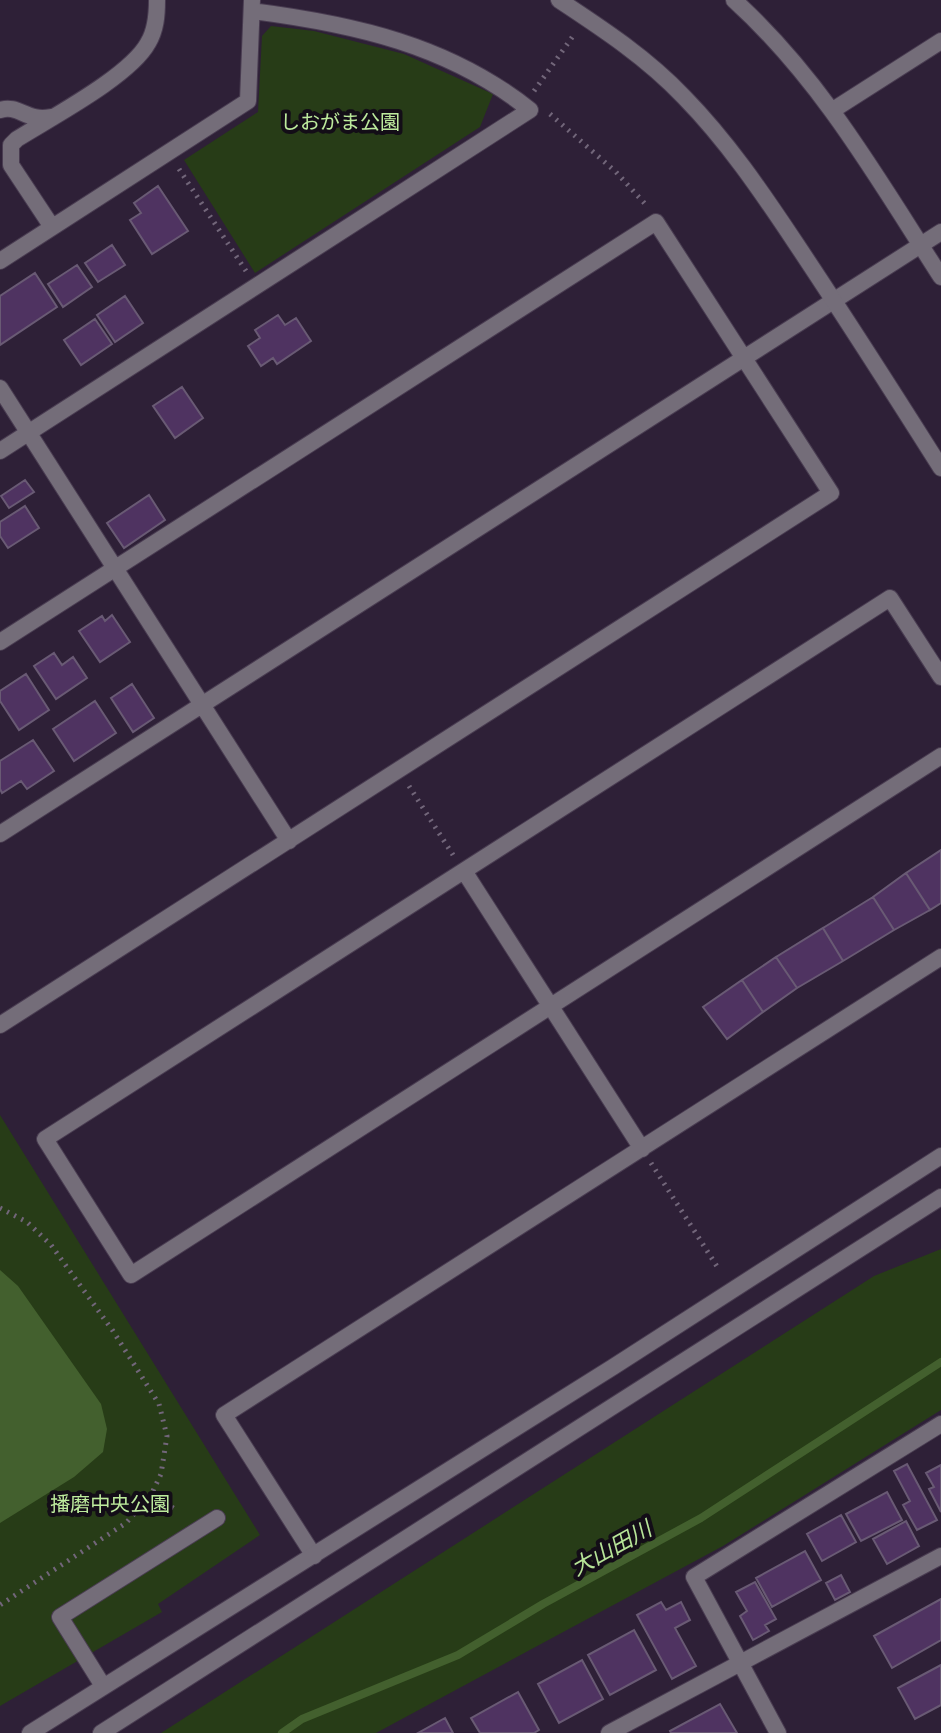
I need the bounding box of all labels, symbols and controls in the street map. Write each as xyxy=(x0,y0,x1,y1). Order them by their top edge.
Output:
park label: しおがま公園 xyxy=(280,109,400,134)
park label: 播磨中央公園 xyxy=(50,1491,170,1516)
water label: 大山田川 xyxy=(566,1513,658,1582)

